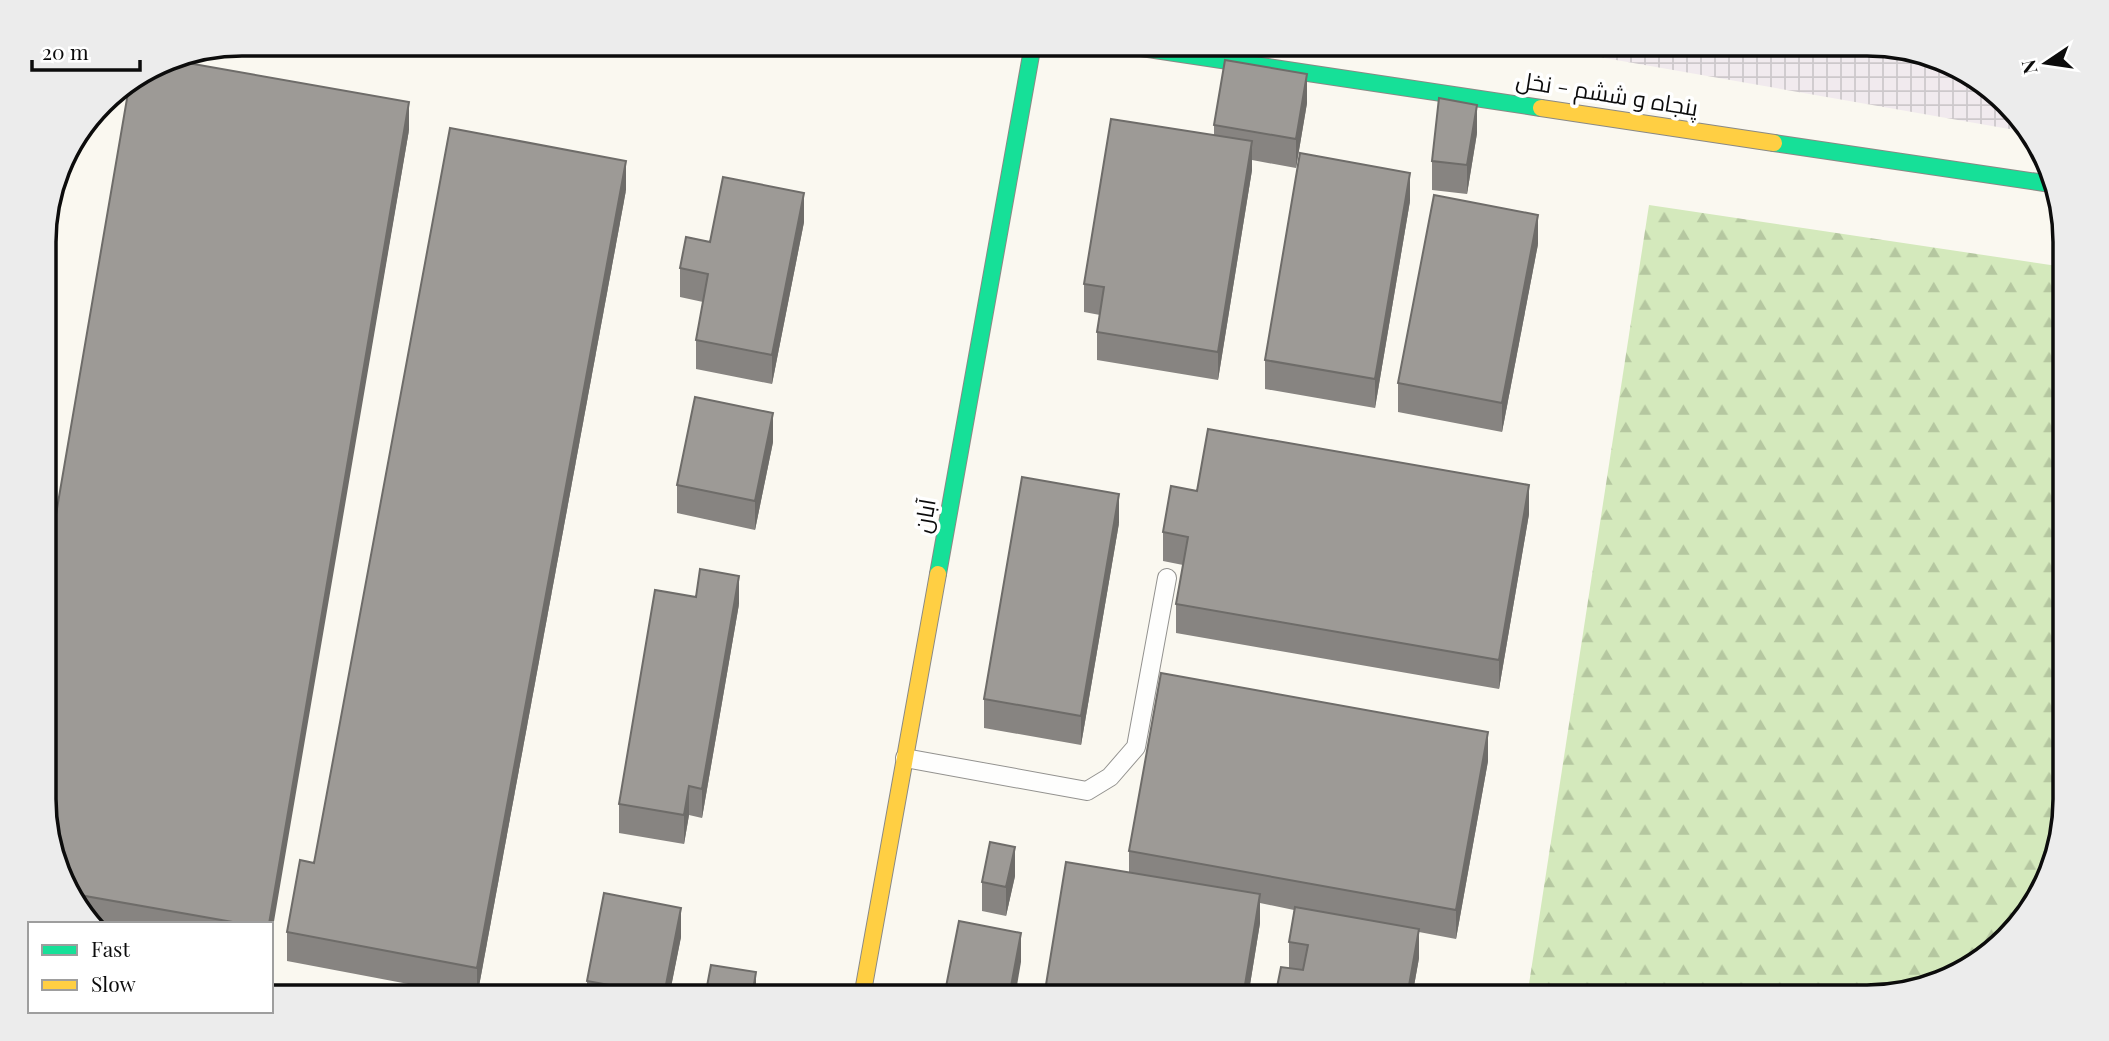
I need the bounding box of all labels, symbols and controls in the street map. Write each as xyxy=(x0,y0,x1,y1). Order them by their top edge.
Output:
scale bar xyxy=(32,28,140,72)
north arrow xyxy=(2011,28,2081,98)
text: 20 m xyxy=(42,37,89,65)
text: N xyxy=(2014,57,2043,77)
street label: پنجاه و ششم - نخل xyxy=(1514,63,1701,124)
street label: آبان xyxy=(905,496,942,535)
legend xyxy=(28,922,273,1013)
text: Fast xyxy=(91,934,130,962)
text: Slow xyxy=(91,969,136,997)

